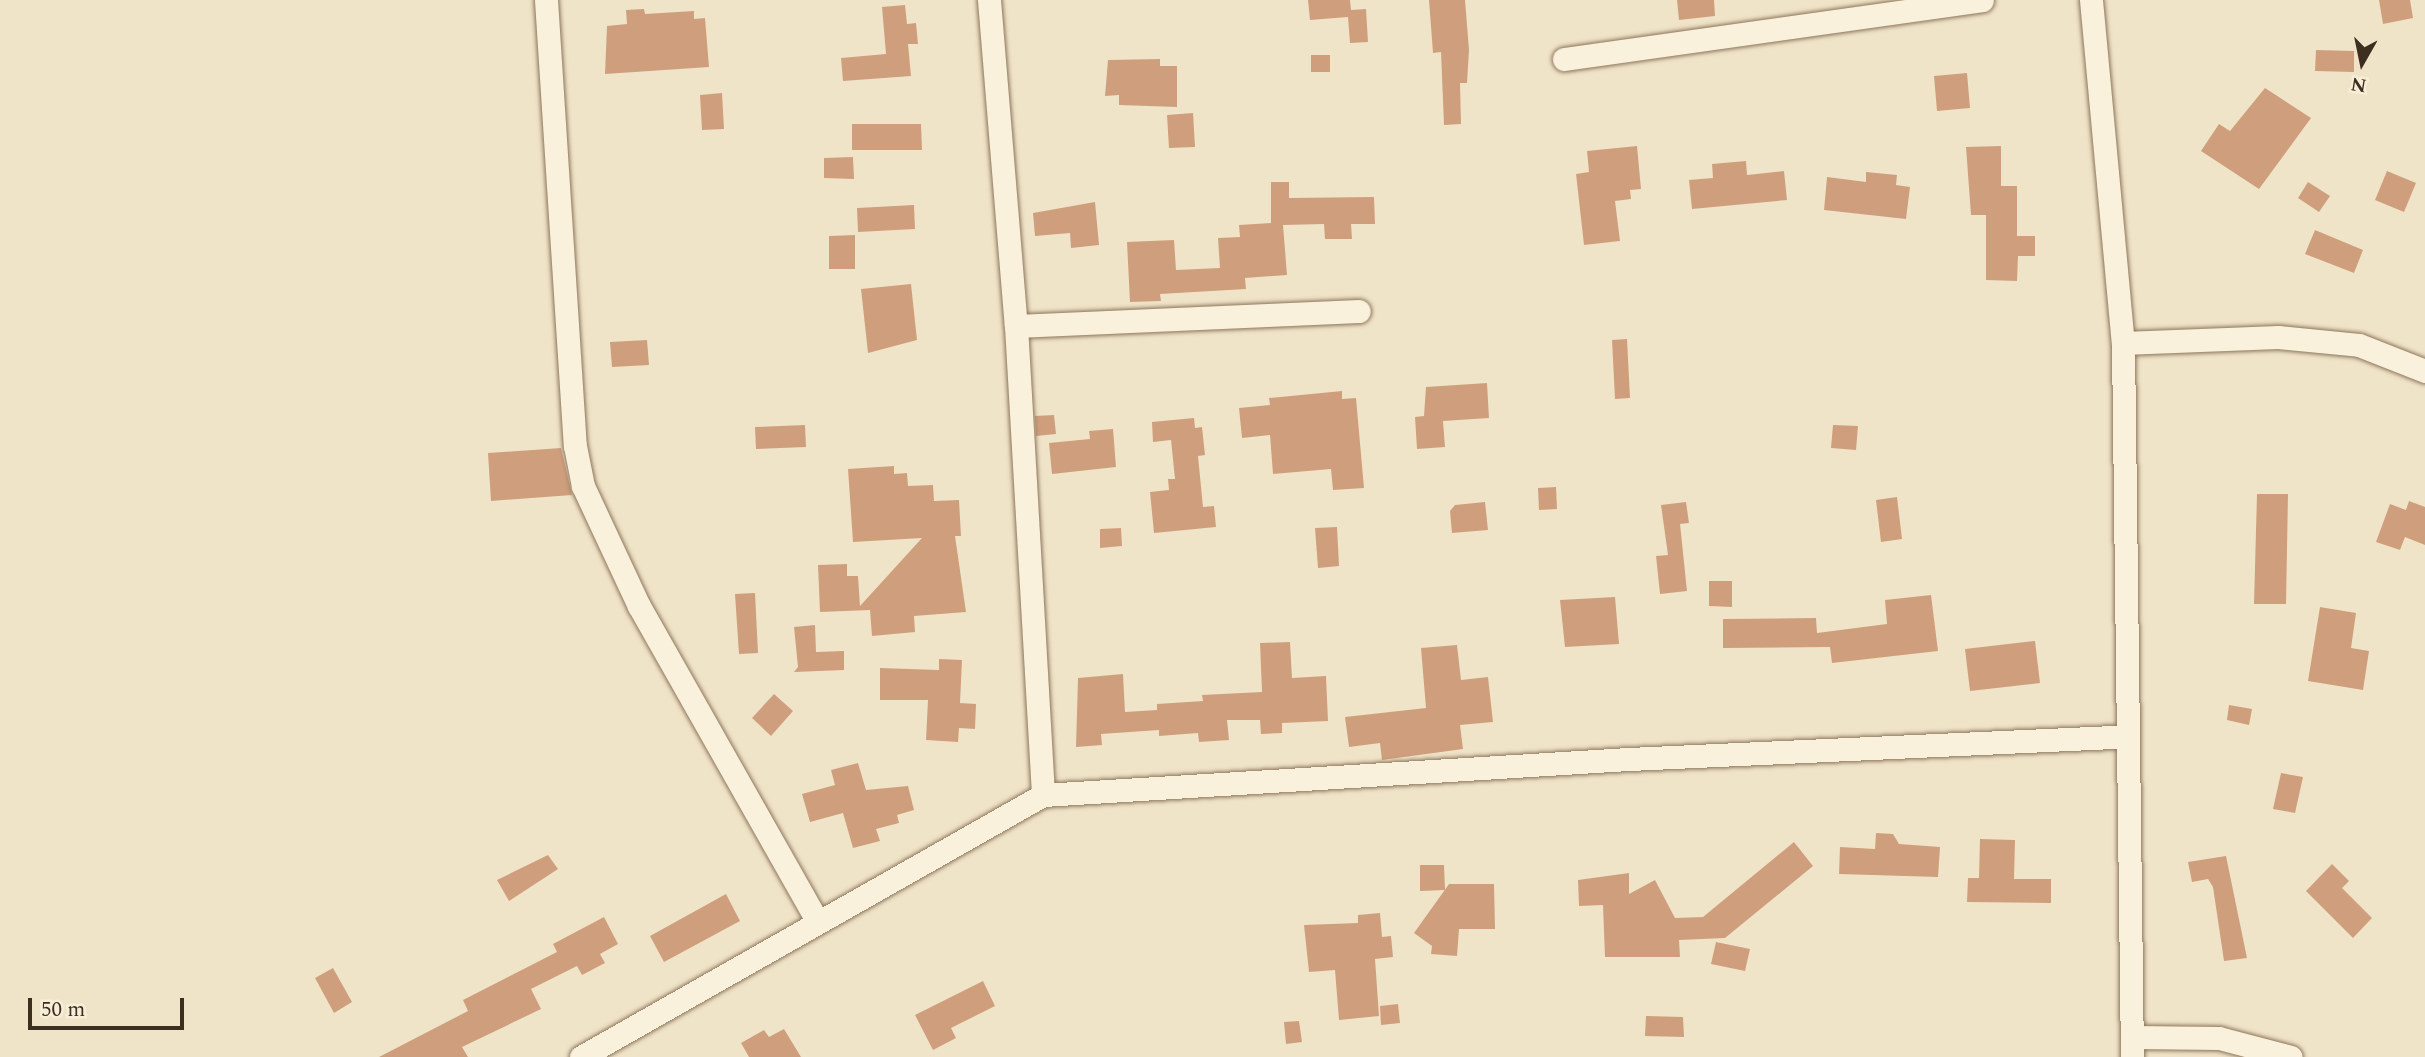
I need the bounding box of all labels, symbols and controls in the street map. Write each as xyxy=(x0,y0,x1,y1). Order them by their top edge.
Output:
north arrow xyxy=(2327,28,2397,98)
text: N xyxy=(2349,69,2369,100)
scale bar xyxy=(32,984,187,1028)
text: 50 m xyxy=(41,994,85,1026)

